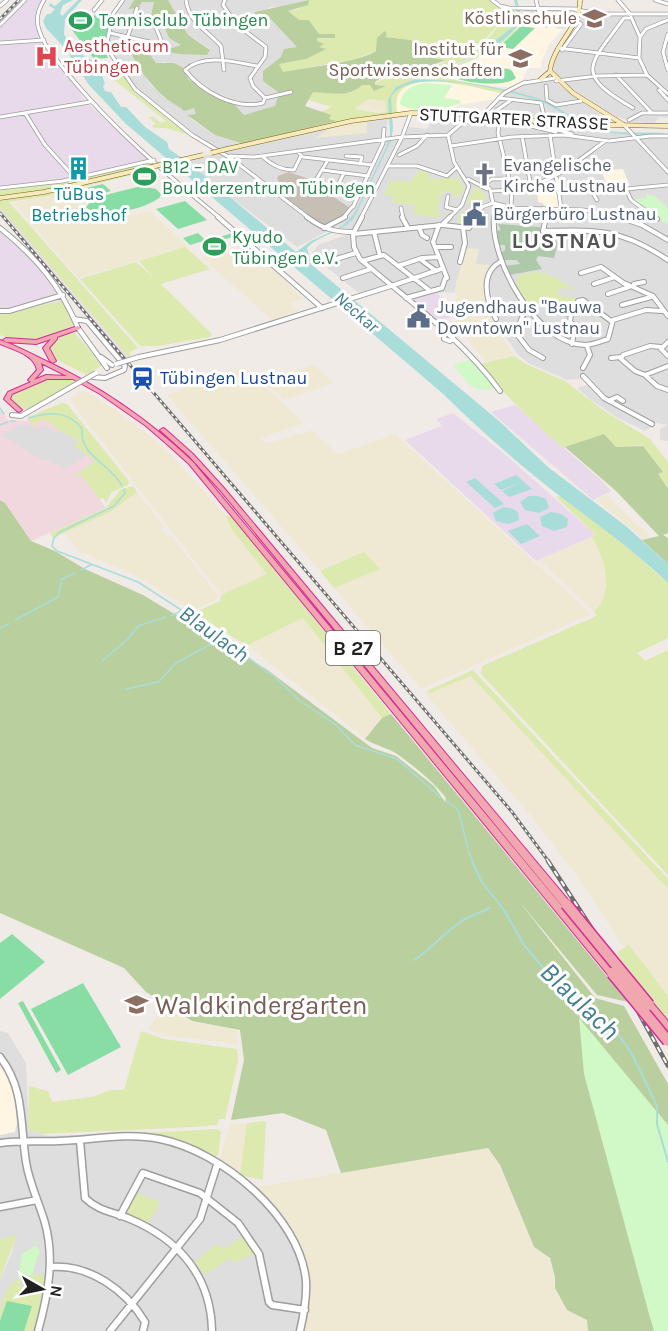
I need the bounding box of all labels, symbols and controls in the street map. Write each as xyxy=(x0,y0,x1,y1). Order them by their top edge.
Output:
school or university icon: Köstlinschule xyxy=(582,5,608,31)
sports icon: Tennisclub Tübingen xyxy=(68,7,94,33)
place label: Köstlinschule xyxy=(464,7,577,29)
place label: Tennisclub Tübingen xyxy=(99,9,268,31)
place label: Aestheticum Tübingen xyxy=(64,35,169,78)
place label: Institut für Sportwissenschaften xyxy=(328,38,503,81)
hospital icon: Aestheticum Tübingen xyxy=(33,43,59,69)
school or university icon: Institut für Sportwissenschaften xyxy=(508,46,534,72)
street label: STUTTGARTER STRASSE xyxy=(418,103,610,135)
place label: Evangelische Kirche Lustnau xyxy=(503,154,627,197)
building icon: TüBus Betriebshof xyxy=(66,155,92,181)
place label: B12 – DAV Boulderzentrum Tübingen xyxy=(162,156,375,199)
church icon: Evangelische Kirche Lustnau xyxy=(472,162,498,188)
sports icon: B12 – DAV Boulderzentrum Tübingen xyxy=(131,164,157,190)
place label: TüBus Betriebshof xyxy=(31,183,127,226)
public building icon: Bürgerbüro Lustnau xyxy=(462,201,488,227)
place label: Bürgerbüro Lustnau xyxy=(493,203,657,225)
place label: Kyudo Tübingen e.V. xyxy=(232,226,338,269)
district label: LUSTNAU xyxy=(512,228,618,254)
sports icon: Kyudo Tübingen e.V. xyxy=(201,234,227,260)
water label: Neckar xyxy=(330,287,385,338)
place label: Jugendhaus "Bauwa Downtown" Lustnau xyxy=(437,296,602,339)
public building icon: Jugendhaus "Bauwa Downtown" Lustnau xyxy=(406,304,432,330)
station icon: Tübingen Lustnau xyxy=(129,365,155,391)
place label: Tübingen Lustnau xyxy=(160,367,307,389)
water label: Blaulach xyxy=(174,600,254,668)
road number: B 27 xyxy=(326,631,380,665)
water label: Blaulach xyxy=(534,956,626,1046)
place label: Waldkindergarten xyxy=(155,990,367,1021)
school or university icon: Waldkindergarten xyxy=(124,992,150,1018)
north arrow xyxy=(12,1259,72,1319)
text: N xyxy=(46,1284,67,1298)

